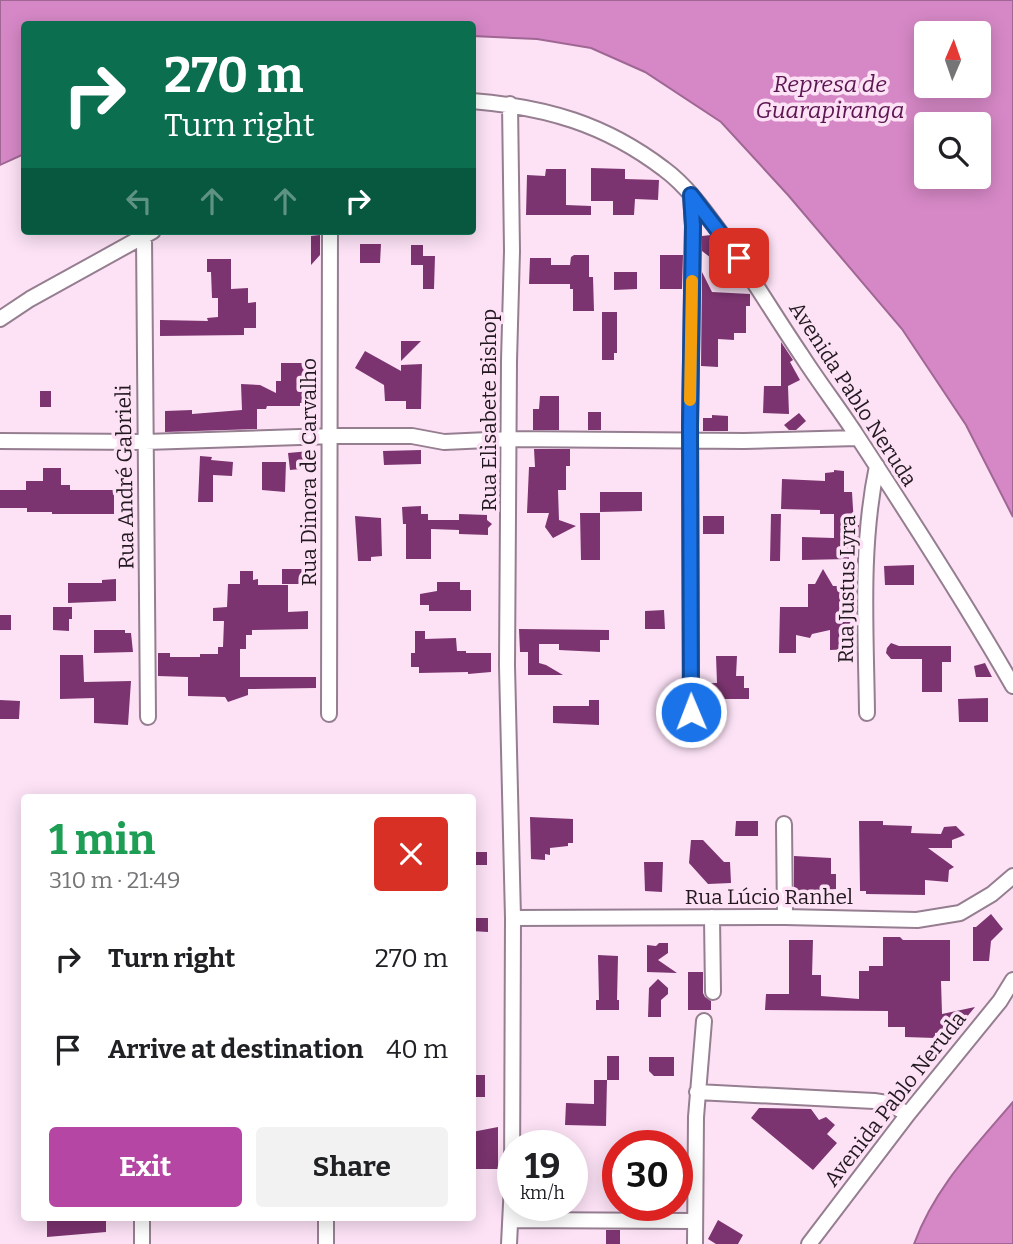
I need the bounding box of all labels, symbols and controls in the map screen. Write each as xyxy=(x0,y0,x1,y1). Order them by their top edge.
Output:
north arrow xyxy=(914,21,990,98)
map controls xyxy=(914,21,991,189)
text: 270 m xyxy=(164,46,304,105)
icon: right xyxy=(49,49,140,140)
water label: Represa de Guarapiranga xyxy=(756,70,904,124)
text: Turn right xyxy=(164,106,315,144)
button: search xyxy=(914,112,991,189)
icon: left xyxy=(120,182,158,220)
icon: ahead xyxy=(193,182,231,220)
icon: ahead xyxy=(266,182,304,220)
icon: right xyxy=(339,182,377,220)
pin xyxy=(709,228,769,288)
icon: arrive xyxy=(720,239,758,277)
street label: Avenida Pablo Neruda xyxy=(784,297,923,492)
street label: Rua Elisabete Bishop xyxy=(476,309,502,511)
street label: Rua Dinora de Carvalho xyxy=(296,358,322,586)
street label: Rua André Gabrieli xyxy=(110,384,140,570)
street label: Rua Justus Lyra xyxy=(833,514,861,663)
position arrow xyxy=(654,675,728,749)
text: 1 min xyxy=(49,815,155,865)
button: close xyxy=(374,817,448,891)
text: 310 m · 21:49 xyxy=(49,866,180,894)
street label: Rua Lúcio Ranhel xyxy=(685,884,853,910)
icon: right xyxy=(49,940,87,978)
text: Turn right xyxy=(108,943,235,974)
text: 270 m xyxy=(375,943,448,974)
street label: Avenida Pablo Neruda xyxy=(819,1006,972,1192)
icon: arrive xyxy=(49,1031,87,1069)
text: Arrive at destination xyxy=(108,1034,363,1065)
text: 40 m xyxy=(386,1034,448,1065)
button: Exit xyxy=(49,1127,242,1207)
button: Share xyxy=(256,1127,448,1207)
speed limit sign: 30 xyxy=(602,1130,693,1221)
text: 19 xyxy=(525,1145,560,1187)
text: km/h xyxy=(520,1182,565,1204)

